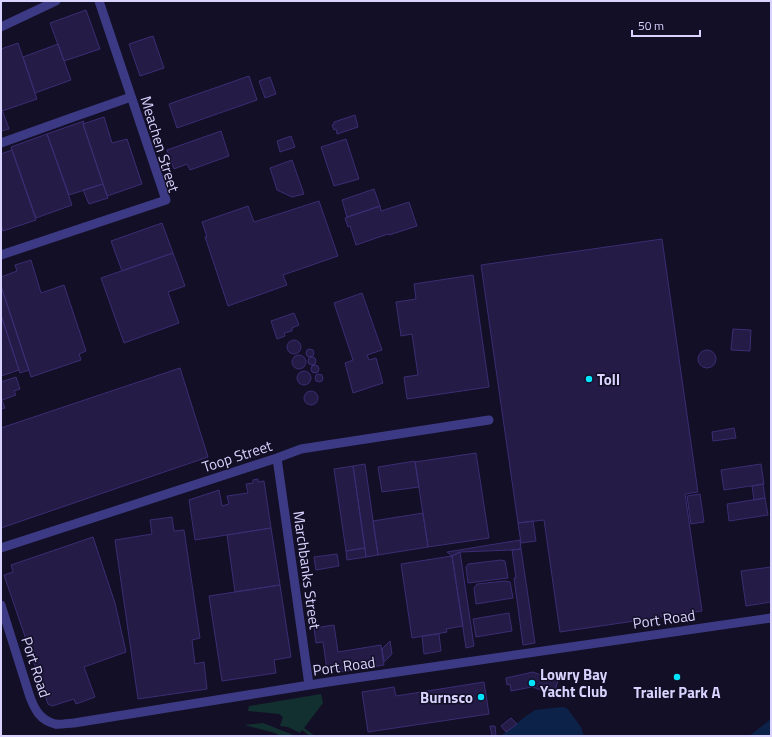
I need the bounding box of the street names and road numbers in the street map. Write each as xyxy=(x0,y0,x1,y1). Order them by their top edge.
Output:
street label: Meachen Street xyxy=(134,93,186,196)
street label: Toop Street xyxy=(199,434,276,478)
street label: Marchbanks Street xyxy=(287,509,327,631)
street label: Port Road xyxy=(631,603,697,635)
street label: Port Road xyxy=(15,633,57,701)
street label: Port Road xyxy=(311,650,377,682)

